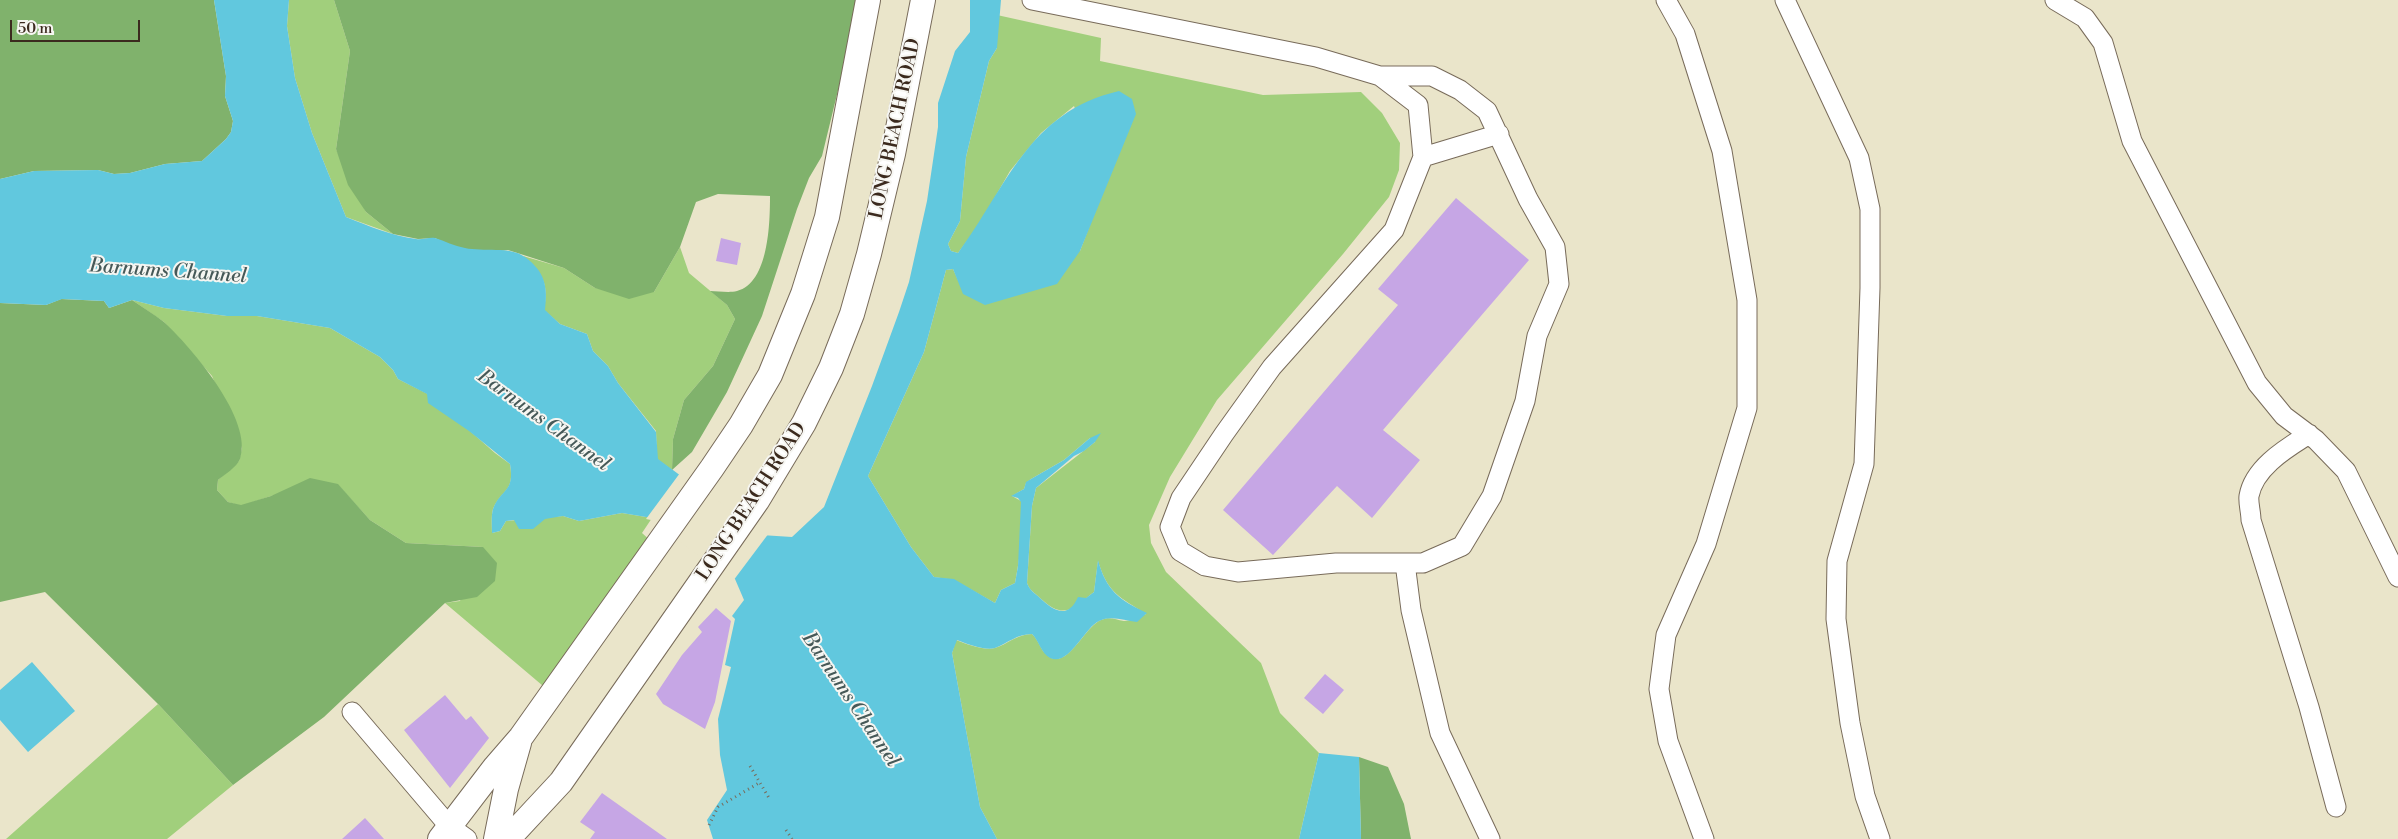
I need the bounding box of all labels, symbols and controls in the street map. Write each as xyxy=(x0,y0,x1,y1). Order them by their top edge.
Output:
scale bar xyxy=(12,10,142,42)
text: 50 m xyxy=(18,19,52,38)
street label: LONG BEACH ROAD xyxy=(866,36,926,222)
water label: Barnums Channel xyxy=(88,255,248,289)
water label: Barnums Channel xyxy=(472,365,614,477)
street label: LONG BEACH ROAD xyxy=(692,418,812,586)
water label: Barnums Channel xyxy=(796,628,904,772)

